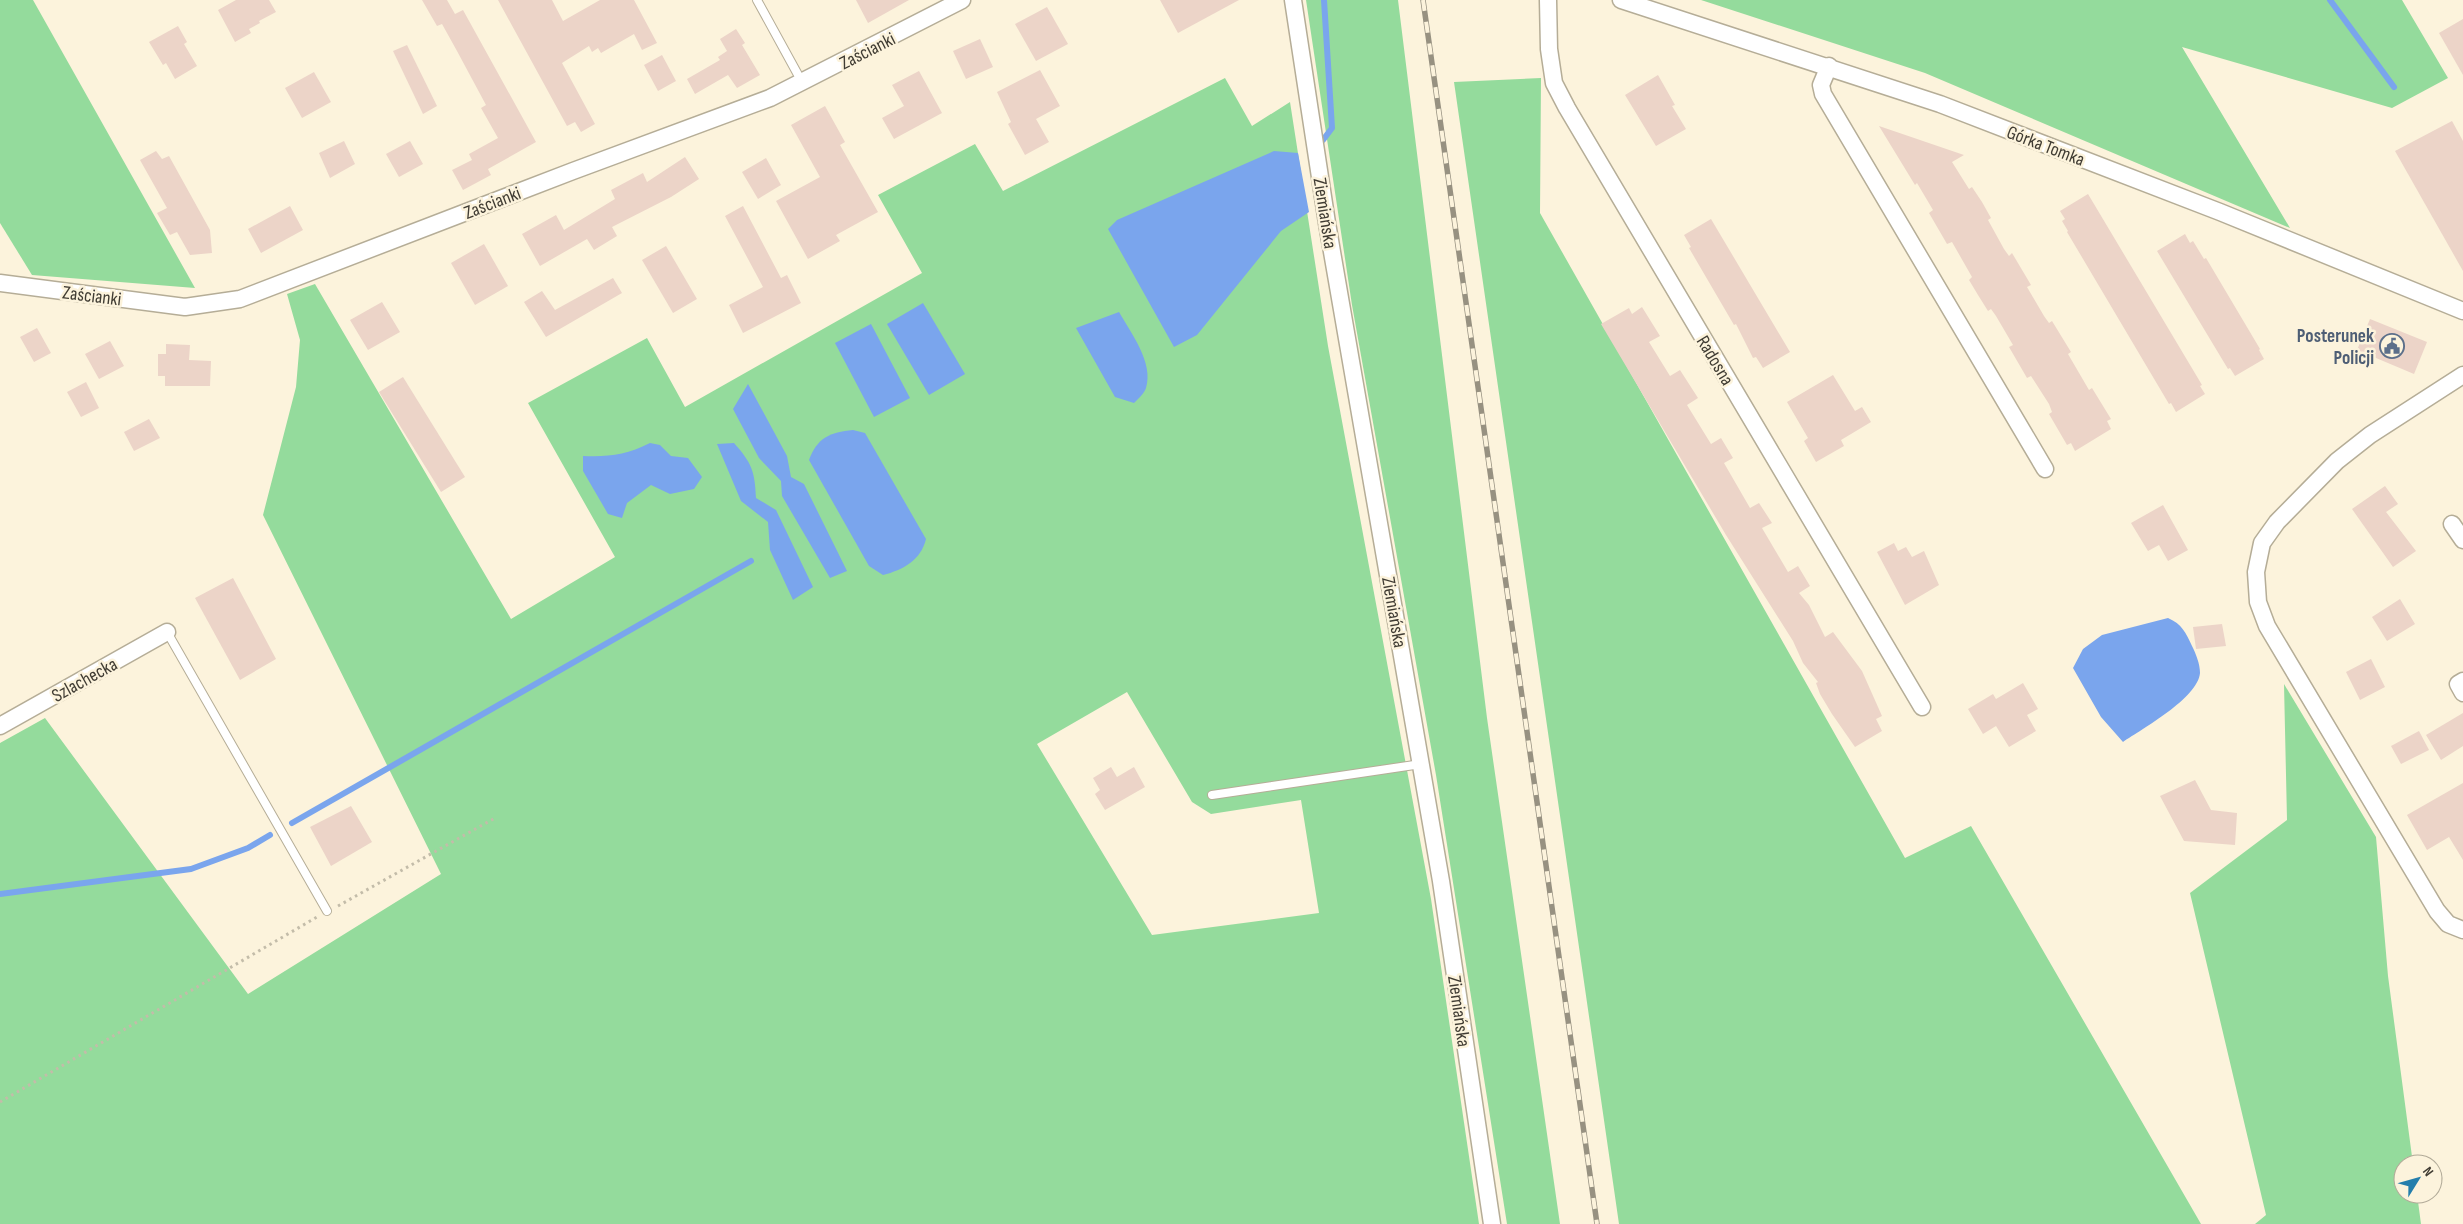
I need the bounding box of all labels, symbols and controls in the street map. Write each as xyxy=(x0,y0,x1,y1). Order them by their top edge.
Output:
street label: Zaścianki xyxy=(836,28,899,75)
street label: Górka Tomka xyxy=(2003,121,2088,172)
street label: Ziemiańska xyxy=(1308,176,1341,250)
street label: Zaścianki xyxy=(461,182,524,225)
street label: Zaścianki xyxy=(61,281,123,312)
place label: Posterunek Policji xyxy=(2297,325,2374,370)
street label: Radosna xyxy=(1691,332,1738,390)
public building icon: Posterunek Policji xyxy=(2379,333,2405,359)
street label: Ziemiańska xyxy=(1376,575,1411,650)
street label: Szlachecka xyxy=(48,653,121,708)
street label: Ziemiańska xyxy=(1442,974,1475,1048)
north arrow xyxy=(2393,1154,2443,1204)
text: N xyxy=(2419,1163,2437,1180)

